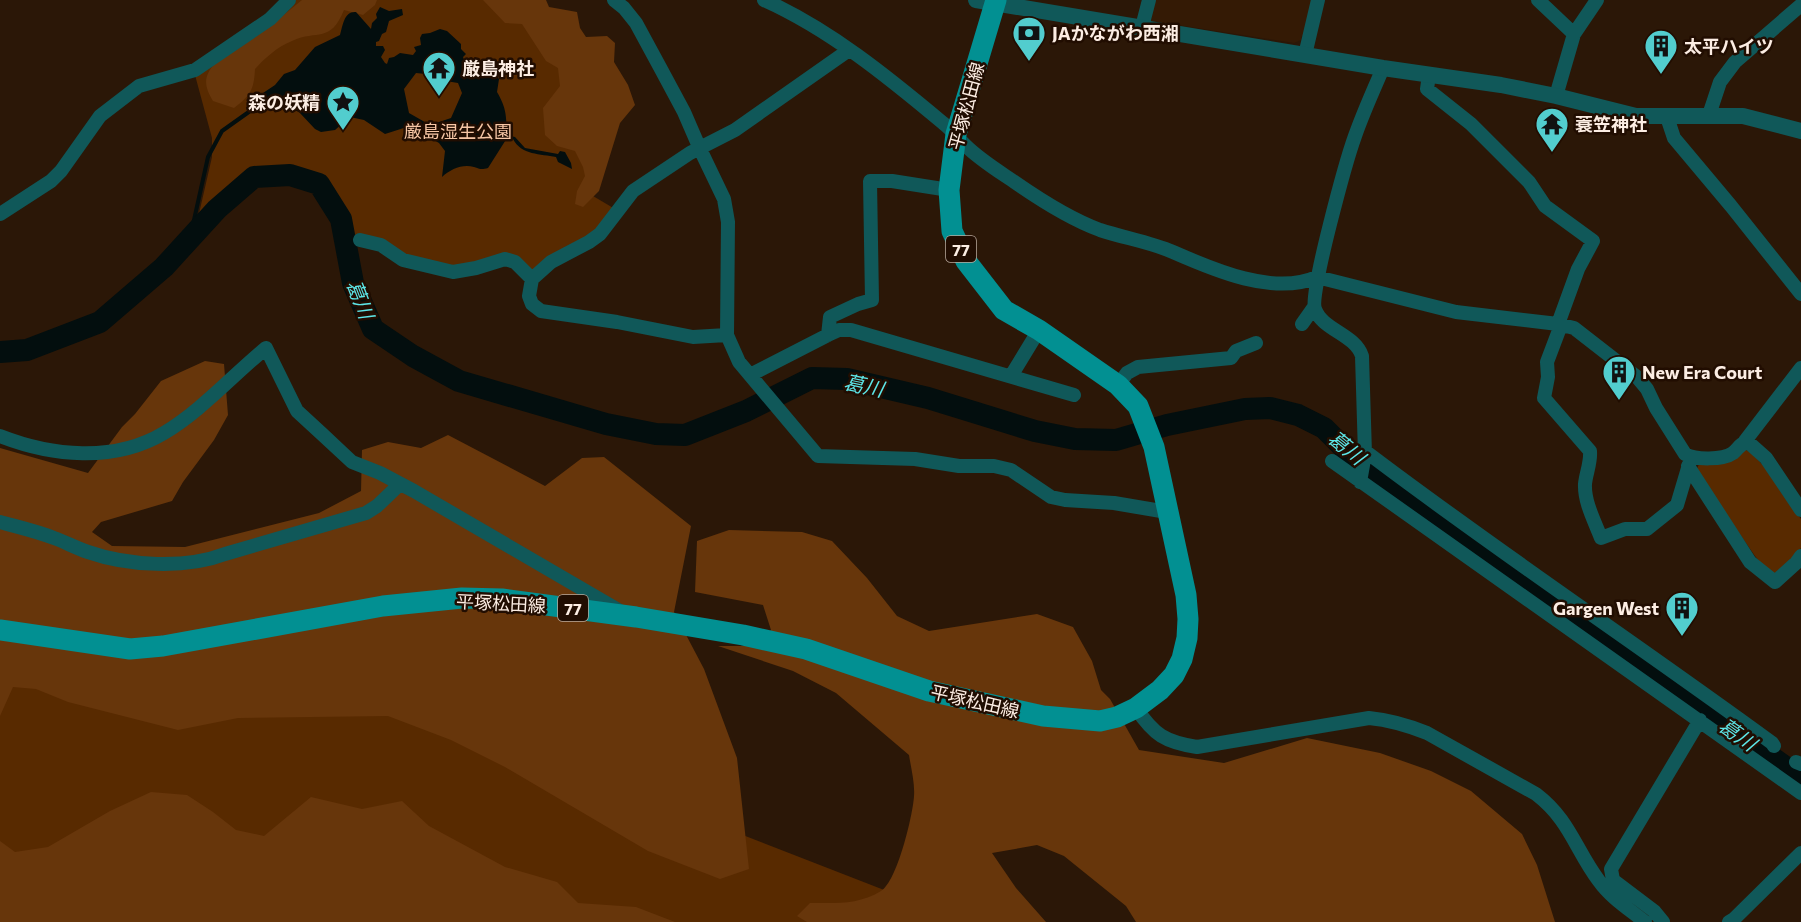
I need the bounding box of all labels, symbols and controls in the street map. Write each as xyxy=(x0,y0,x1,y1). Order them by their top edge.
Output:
bank icon: JAかながわ西湘 xyxy=(1011,15,1047,62)
place label: JAかながわ西湘 xyxy=(1052,22,1179,44)
building icon: 太平ハイツ xyxy=(1643,28,1679,75)
place label: 太平ハイツ xyxy=(1684,35,1774,57)
temple icon: 厳島神社 xyxy=(421,50,457,97)
place label: 厳島神社 xyxy=(462,57,534,79)
street label: 平塚松田線 xyxy=(944,60,988,152)
place icon: 森の妖精 xyxy=(325,84,361,131)
place label: 森の妖精 xyxy=(248,91,320,113)
temple icon: 蓑笠神社 xyxy=(1534,106,1570,153)
place label: 蓑笠神社 xyxy=(1575,113,1647,135)
park label: 厳島湿生公園 xyxy=(404,120,512,142)
road number: 77 xyxy=(946,236,976,262)
water label: 葛川 xyxy=(343,276,380,324)
building icon: New Era Court xyxy=(1601,354,1637,401)
place label: New Era Court xyxy=(1642,361,1763,383)
water label: 葛川 xyxy=(842,369,888,401)
water label: 葛川 xyxy=(1324,425,1372,470)
street label: 平塚松田線 xyxy=(455,590,547,616)
building icon: Gargen West xyxy=(1664,590,1700,637)
road number: 77 xyxy=(558,595,588,621)
place label: Gargen West xyxy=(1553,597,1659,619)
street label: 平塚松田線 xyxy=(929,680,1021,722)
water label: 葛川 xyxy=(1715,713,1763,756)

